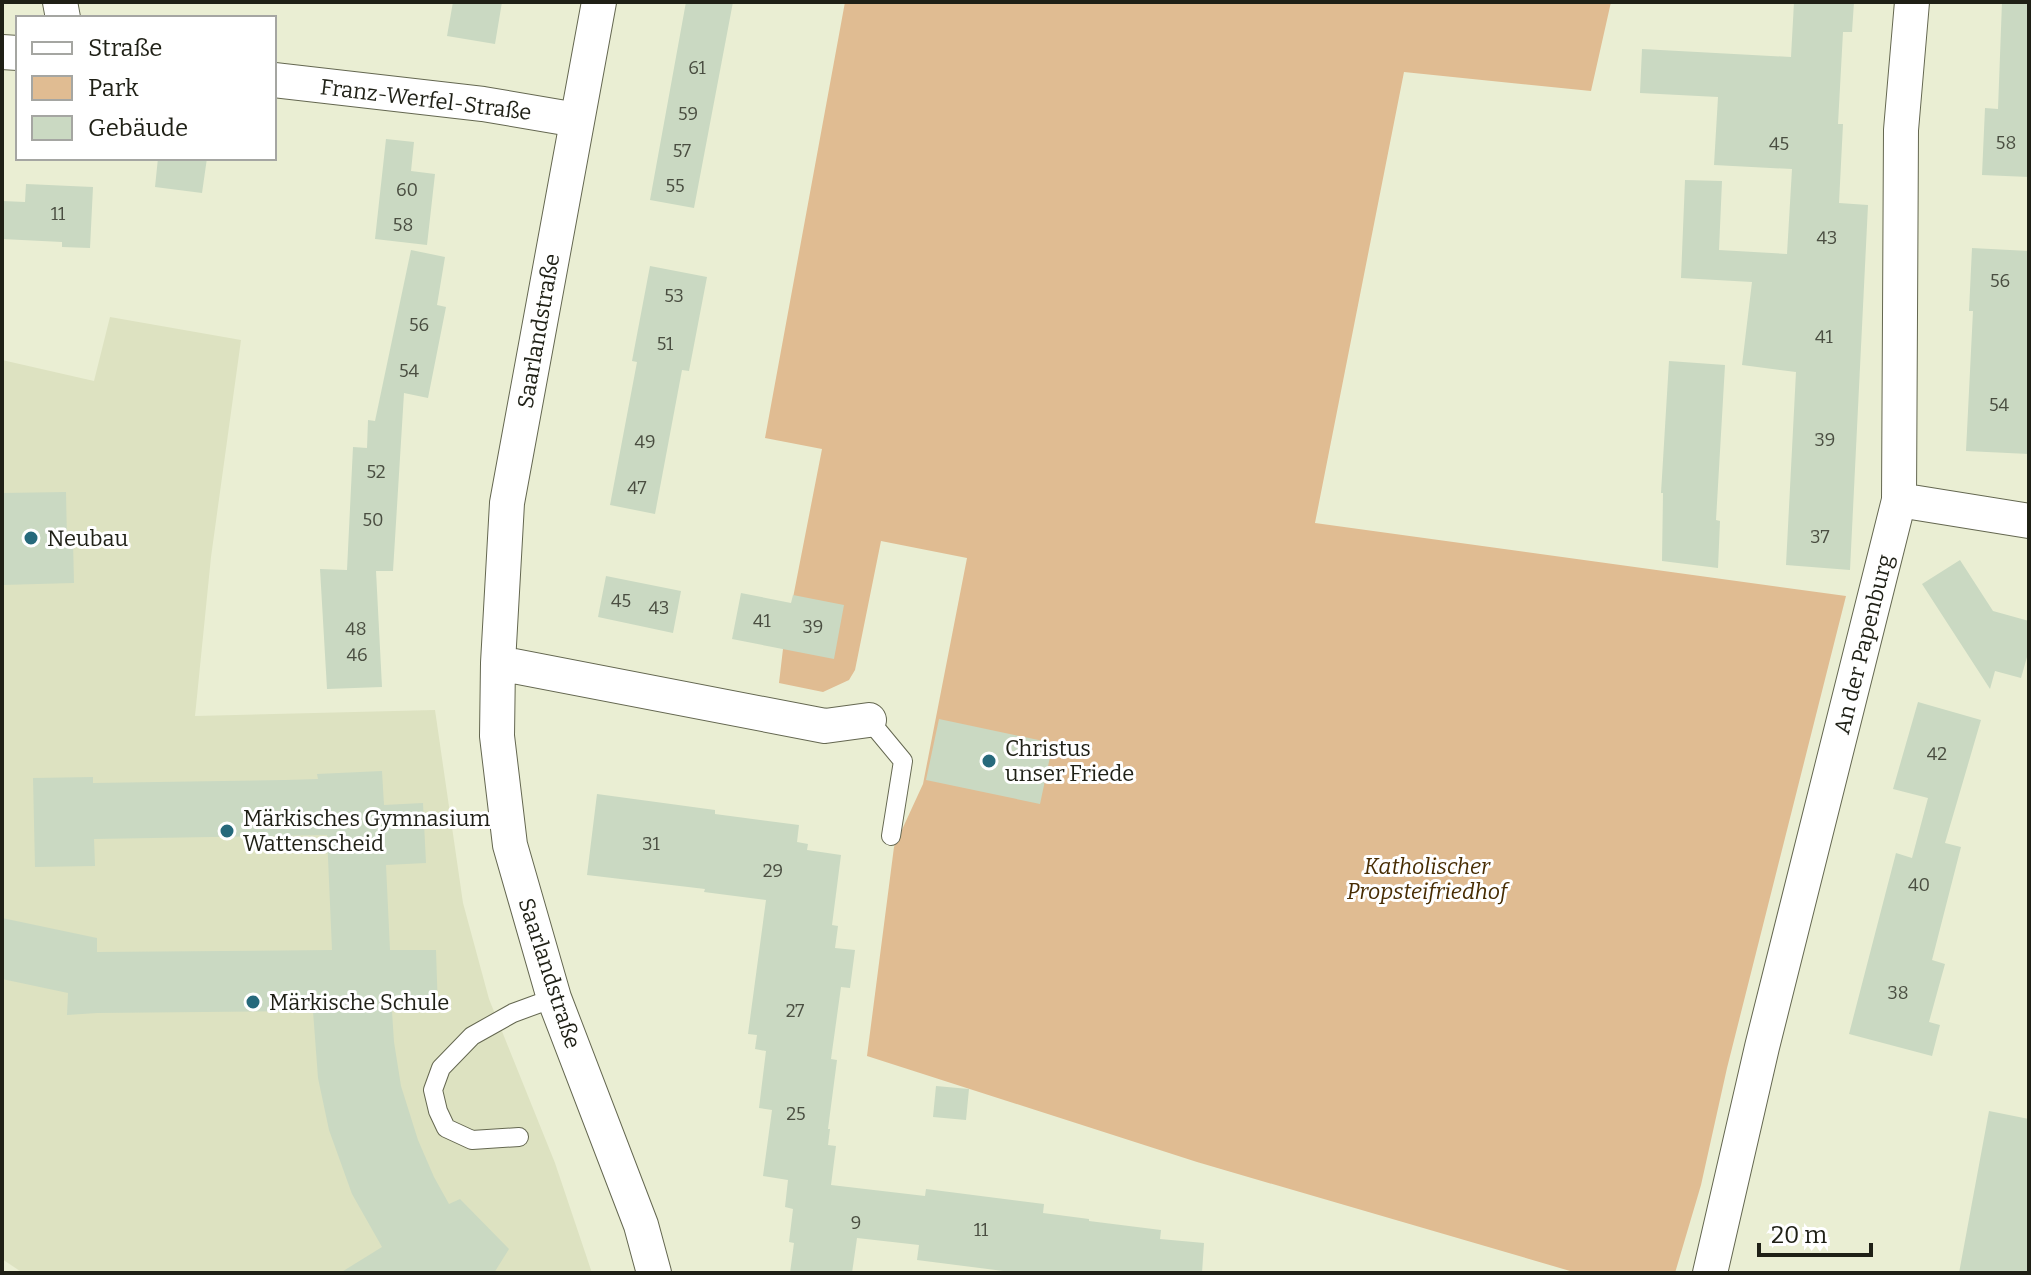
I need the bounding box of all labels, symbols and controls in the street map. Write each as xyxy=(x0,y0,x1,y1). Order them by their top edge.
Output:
legend xyxy=(16,16,276,160)
text: Straße xyxy=(88,34,162,62)
house number: 61 xyxy=(688,57,707,79)
street label: Franz-Werfel-Straße xyxy=(319,73,533,126)
text: Park xyxy=(88,74,139,102)
house number: 59 xyxy=(678,103,698,125)
text: Gebäude xyxy=(88,114,188,142)
house number: 58 xyxy=(1996,132,2016,154)
house number: 45 xyxy=(1769,133,1789,155)
house number: 57 xyxy=(673,140,691,162)
house number: 55 xyxy=(665,175,685,197)
house number: 60 xyxy=(396,179,418,201)
house number: 11 xyxy=(51,203,66,225)
house number: 58 xyxy=(393,214,413,236)
house number: 43 xyxy=(1817,227,1837,249)
street label: Saarlandstraße xyxy=(512,252,565,411)
house number: 56 xyxy=(1990,270,2010,292)
house number: 53 xyxy=(664,285,684,307)
house number: 56 xyxy=(409,314,429,336)
house number: 41 xyxy=(1815,326,1834,348)
house number: 51 xyxy=(657,333,674,355)
house number: 54 xyxy=(399,360,420,382)
house number: 54 xyxy=(1989,394,2010,416)
house number: 39 xyxy=(1815,429,1835,451)
house number: 49 xyxy=(634,431,656,453)
house number: 52 xyxy=(366,461,386,483)
house number: 47 xyxy=(627,477,647,499)
house number: 50 xyxy=(362,509,384,531)
place label: Neubau xyxy=(47,525,129,552)
house number: 37 xyxy=(1810,526,1830,548)
marker: Neubau xyxy=(22,529,40,547)
street label: An der Papenburg xyxy=(1828,551,1899,737)
house number: 45 xyxy=(611,590,631,612)
house number: 43 xyxy=(649,597,669,619)
house number: 41 xyxy=(753,610,772,632)
house number: 39 xyxy=(803,616,823,638)
house number: 48 xyxy=(345,618,367,640)
house number: 46 xyxy=(346,644,368,666)
place label: Christus unser Friede xyxy=(1005,735,1134,787)
house number: 42 xyxy=(1927,743,1947,765)
marker: Christus unser Friede xyxy=(980,752,998,770)
place label: Märkisches Gymnasium Wattenscheid xyxy=(243,805,490,857)
marker: Märkisches Gymnasium Wattenscheid xyxy=(218,822,236,840)
house number: 31 xyxy=(642,833,660,855)
park label: Katholischer Propsteifriedhof xyxy=(1347,853,1510,905)
house number: 29 xyxy=(763,860,783,882)
house number: 40 xyxy=(1908,874,1930,896)
street label: Saarlandstraße xyxy=(512,894,587,1052)
house number: 38 xyxy=(1887,982,1909,1004)
place label: Märkische Schule xyxy=(269,989,449,1016)
marker: Märkische Schule xyxy=(244,993,262,1011)
house number: 27 xyxy=(786,1000,804,1022)
house number: 25 xyxy=(786,1103,806,1125)
scale bar xyxy=(1759,1207,1871,1257)
house number: 9 xyxy=(851,1212,861,1234)
house number: 11 xyxy=(974,1219,989,1241)
text: 20 m xyxy=(1771,1221,1827,1249)

